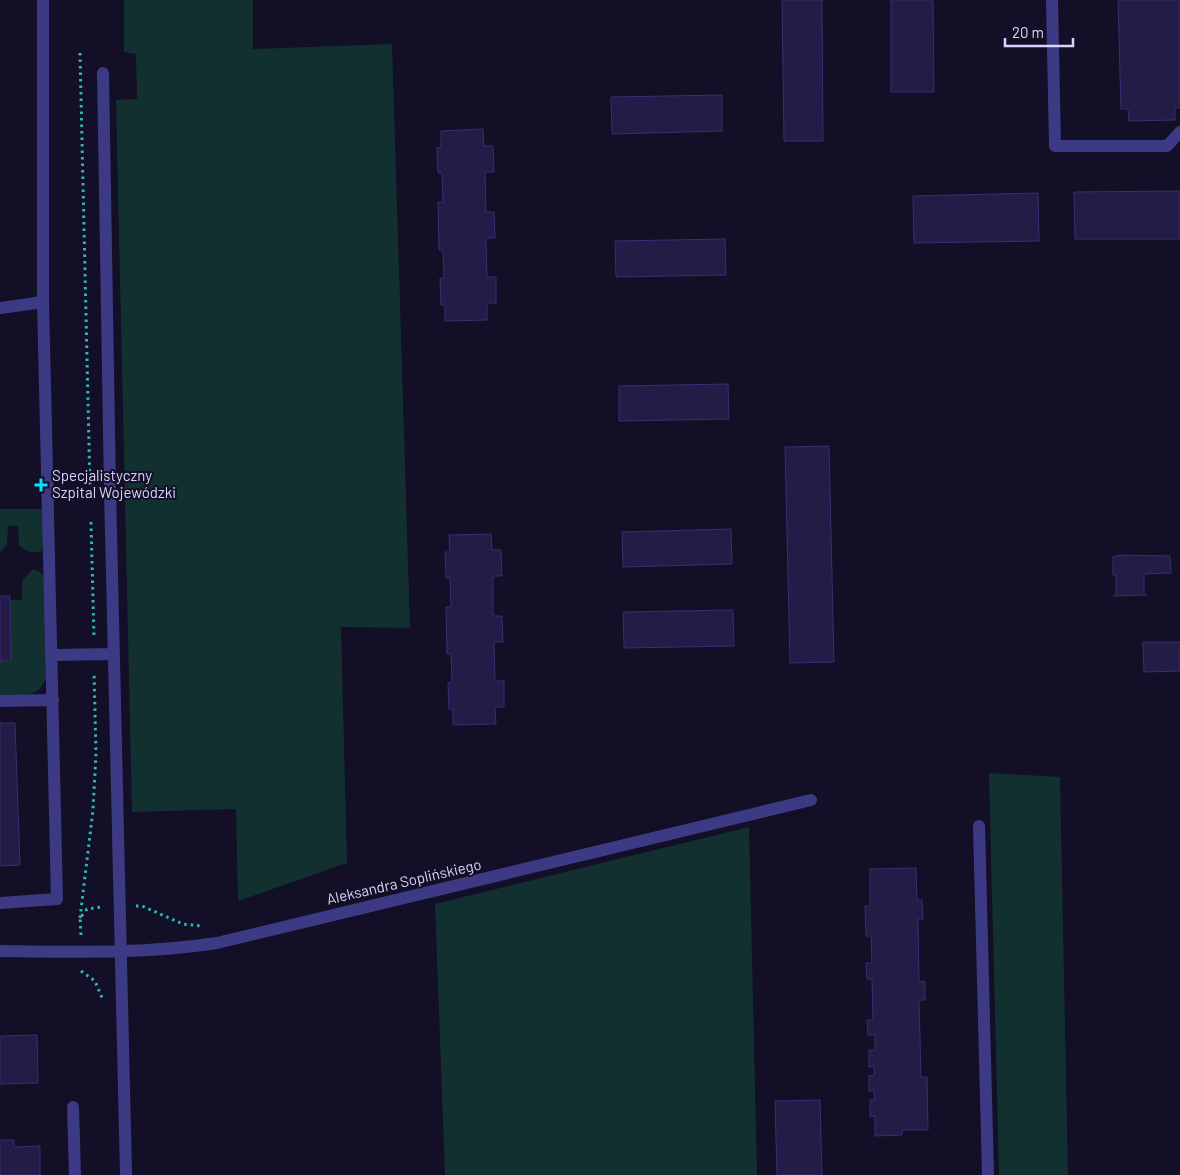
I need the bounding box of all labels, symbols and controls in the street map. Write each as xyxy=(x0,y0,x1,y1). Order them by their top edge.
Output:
scale bar xyxy=(1005,15,1072,47)
text: 20 m xyxy=(1012,23,1044,41)
place label: Specjalistyczny Szpital Wojewódzki xyxy=(52,466,176,501)
marker: Specjalistyczny Szpital Wojewódzki xyxy=(34,478,48,492)
street label: Aleksandra Soplińskiego xyxy=(325,854,483,908)

